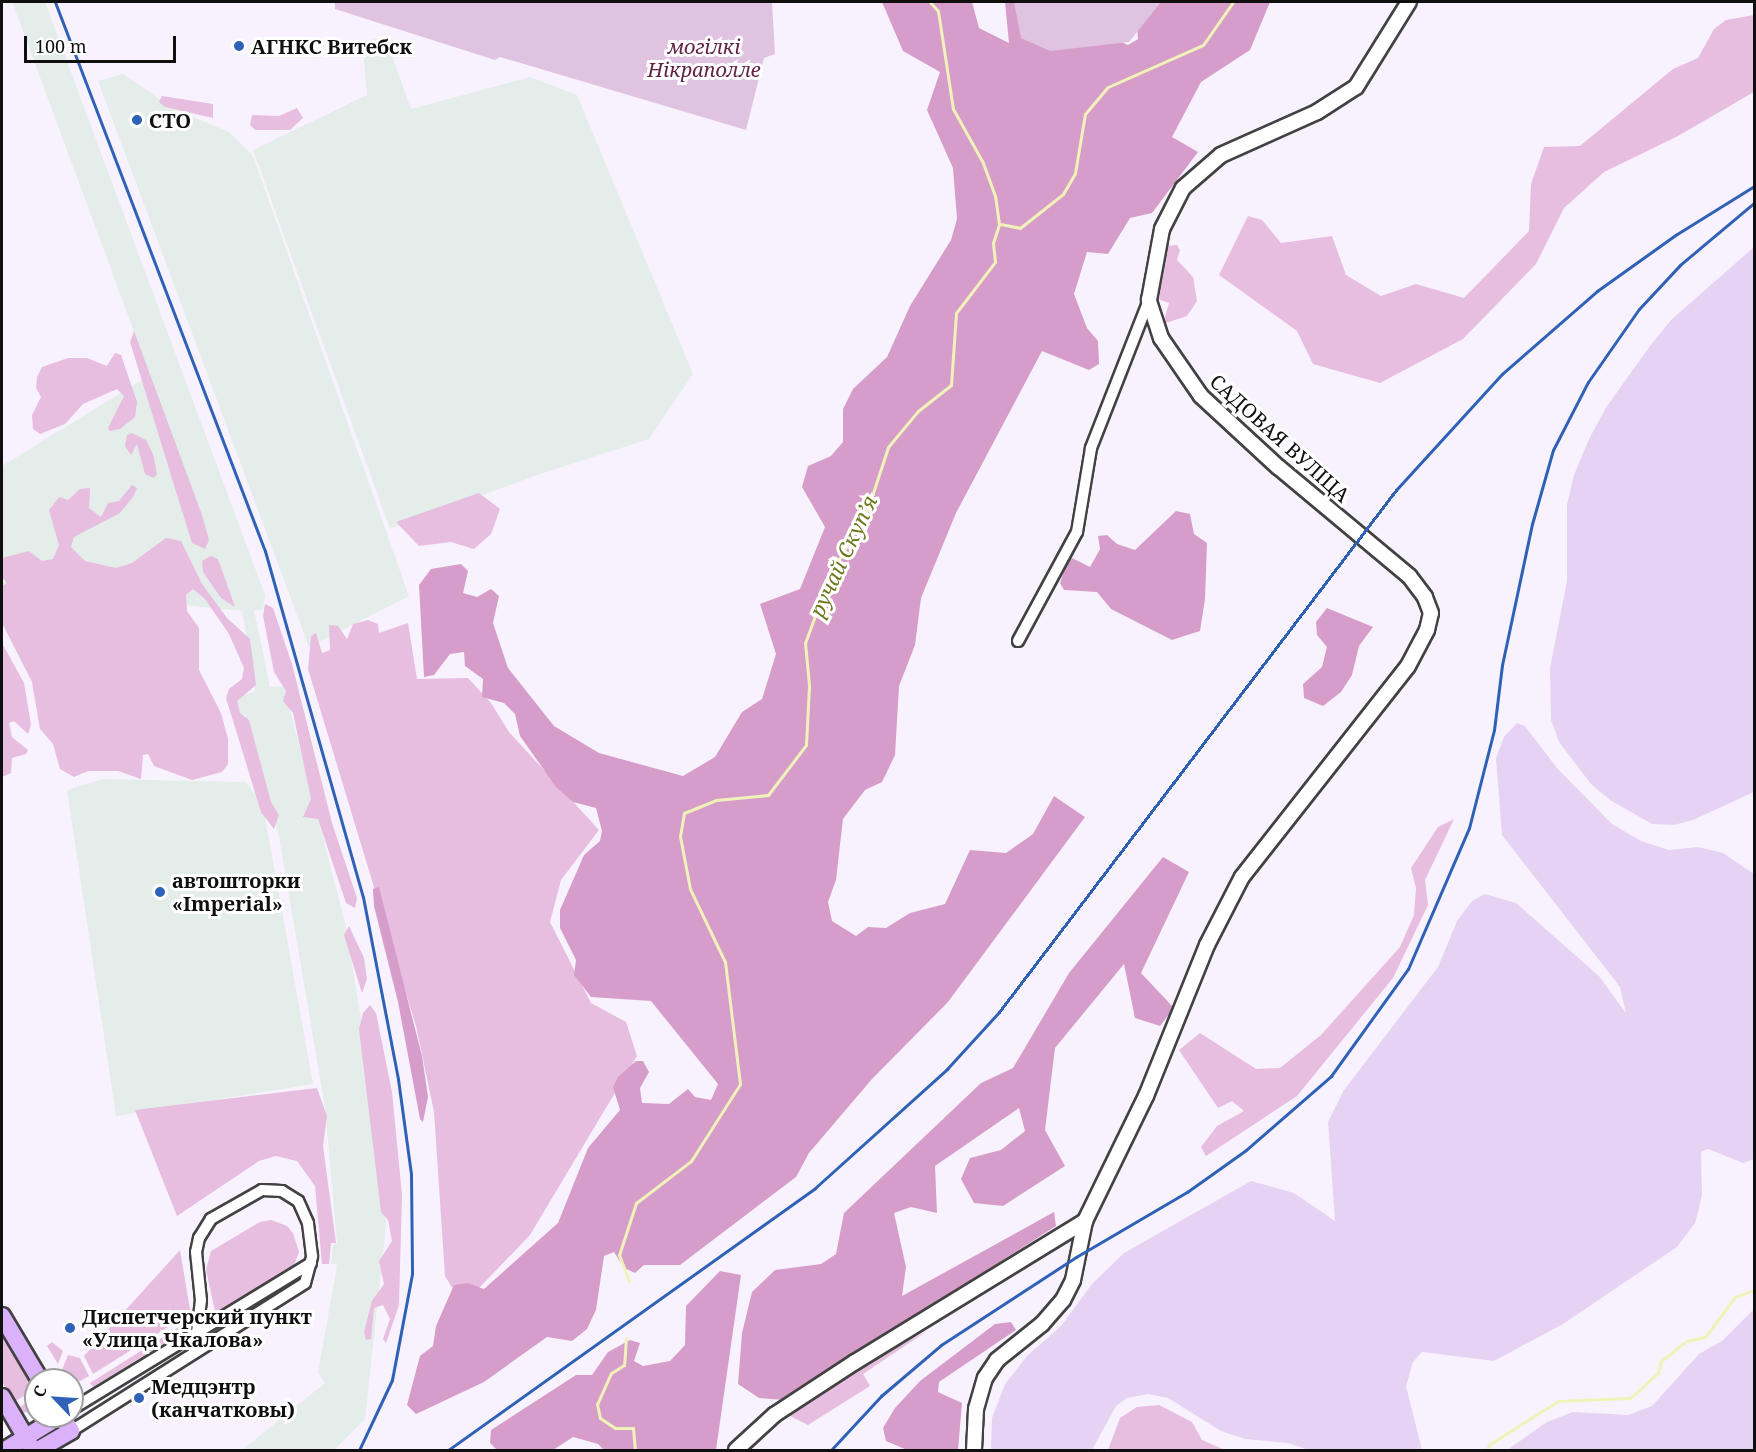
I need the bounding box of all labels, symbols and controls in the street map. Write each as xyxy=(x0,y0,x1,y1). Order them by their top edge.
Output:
scale bar xyxy=(27,24,178,62)
text: 100 m xyxy=(35,34,87,58)
place label: АГНКС Витебск xyxy=(251,34,412,58)
park label: могілкі Нікраполле xyxy=(647,35,761,82)
marker: АГНКС Витебск xyxy=(232,39,246,53)
place label: СТО xyxy=(149,108,191,132)
marker: СТО xyxy=(130,113,144,127)
street label: САДОВАЯ ВУЛІЦА xyxy=(1205,369,1355,507)
water label: ручай Скупʼя xyxy=(804,491,882,621)
place label: автошторки «Imperial» xyxy=(172,868,300,915)
marker: автошторки «Imperial» xyxy=(153,885,167,899)
place label: Диспетчерский пункт «Улица Чкалова» xyxy=(82,1304,312,1351)
marker: Диспетчерский пункт «Улица Чкалова» xyxy=(63,1321,77,1335)
north arrow xyxy=(24,1368,84,1428)
place label: Медцэнтр (канчатковы) xyxy=(151,1374,295,1421)
text: С xyxy=(27,1382,52,1401)
marker: Медцэнтр (канчатковы) xyxy=(132,1391,146,1405)

